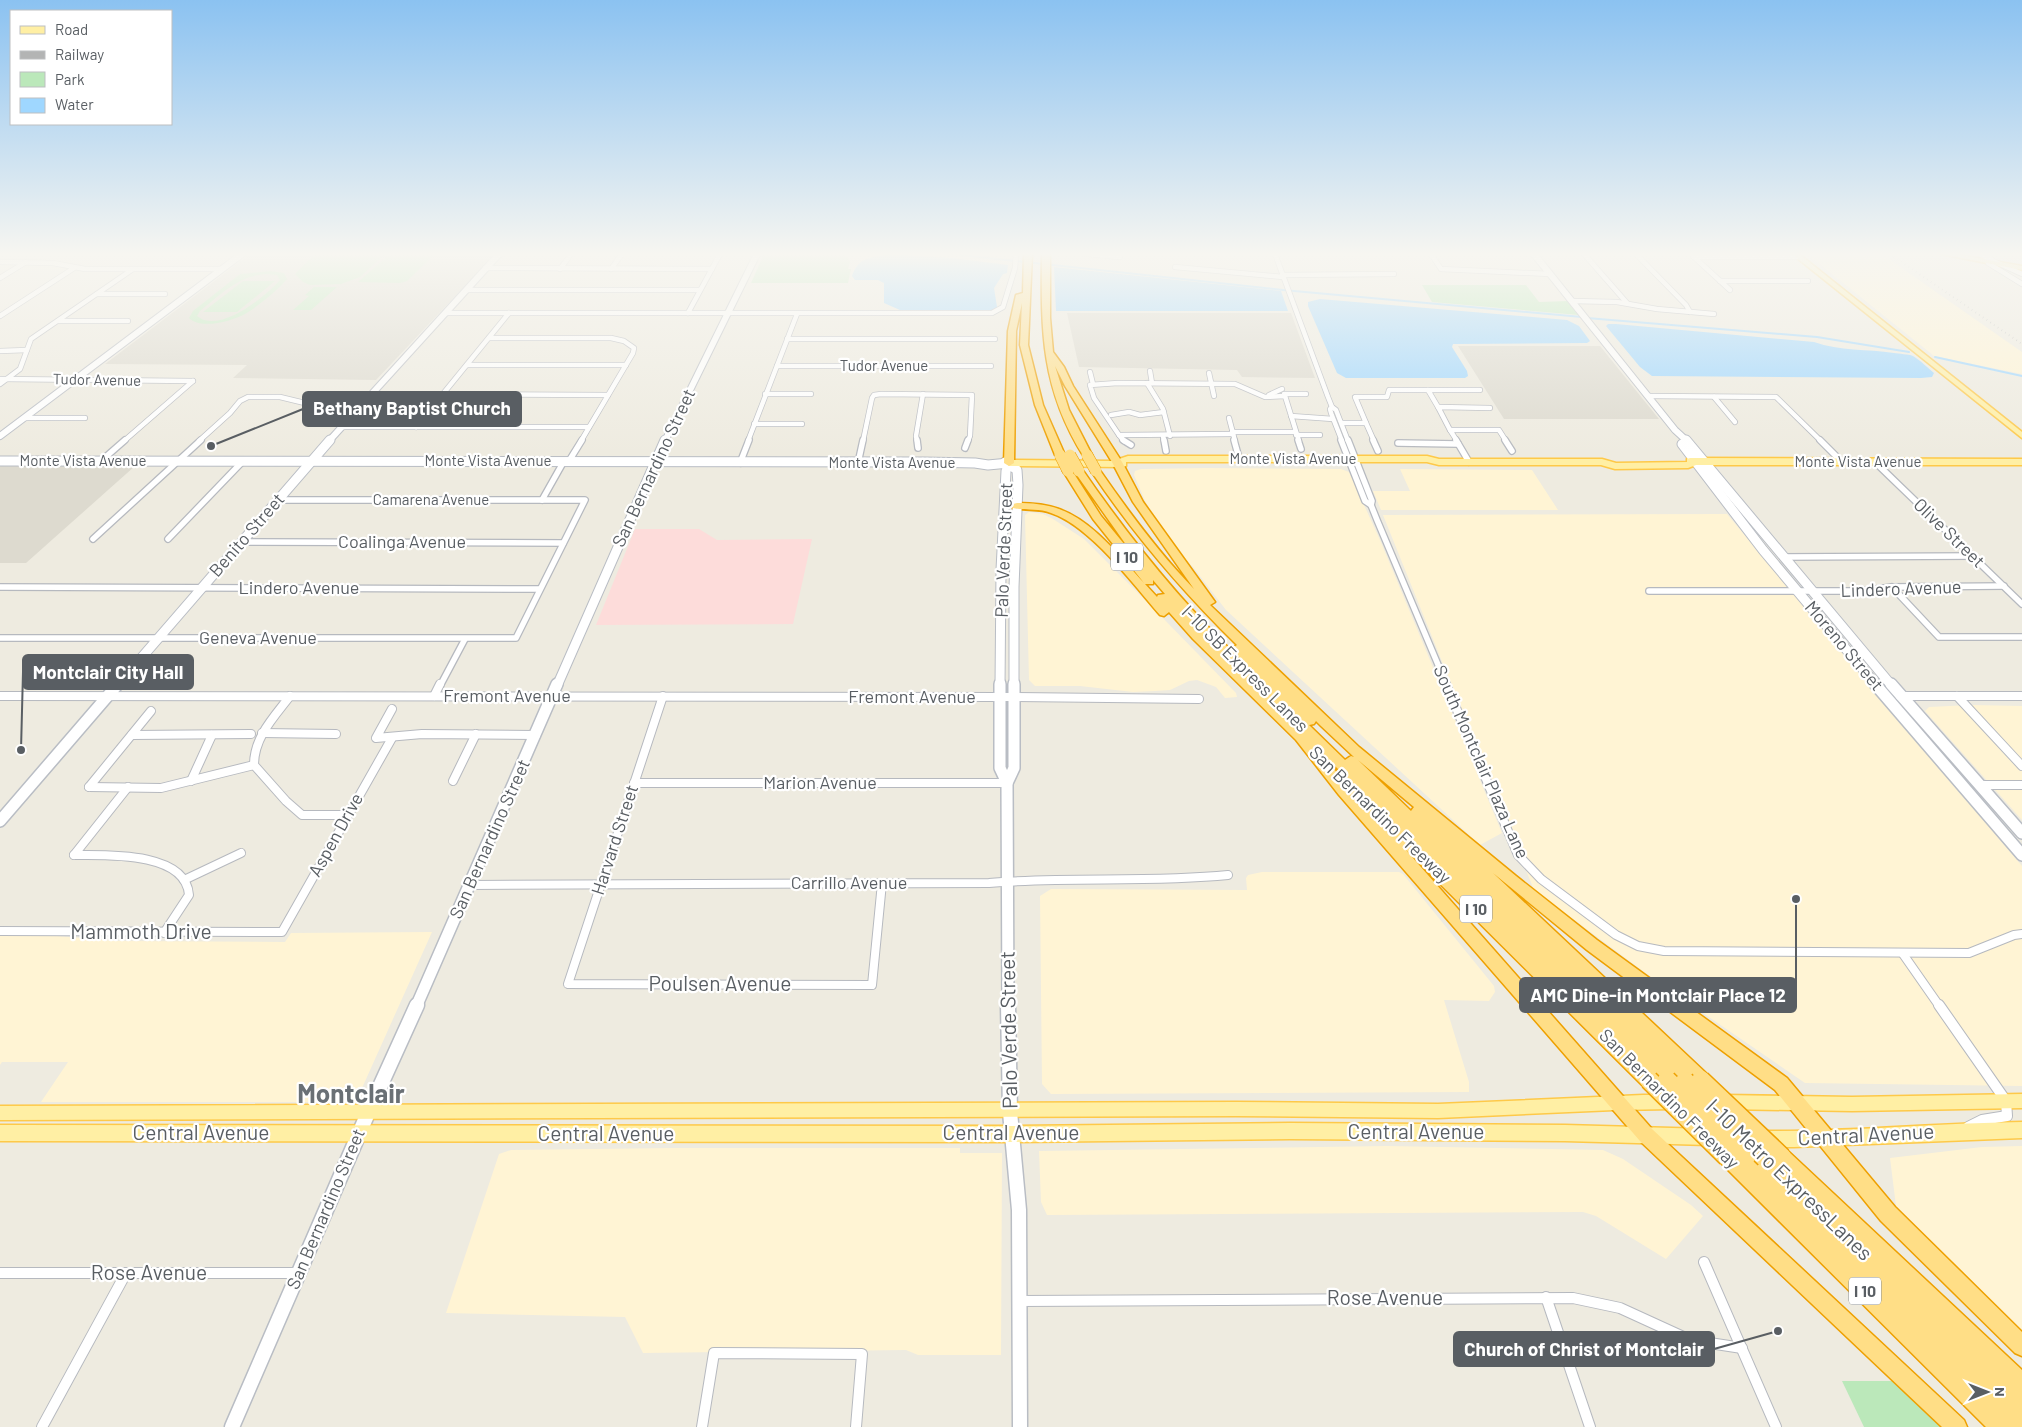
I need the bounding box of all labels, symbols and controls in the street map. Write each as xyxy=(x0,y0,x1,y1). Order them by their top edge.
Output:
legend xyxy=(10,10,172,125)
text: Road xyxy=(55,20,88,38)
text: Railway xyxy=(55,45,104,63)
text: Park xyxy=(55,70,85,88)
text: Water xyxy=(55,95,94,113)
street label: Tudor Avenue xyxy=(840,356,928,374)
street label: Tudor Avenue xyxy=(53,369,141,389)
street label: San Bernardino Street xyxy=(607,385,699,550)
callout: Bethany Baptist Church xyxy=(303,392,521,426)
text: Bethany Baptist Church xyxy=(313,396,511,419)
street label: Monte Vista Avenue xyxy=(1230,449,1356,467)
street label: Monte Vista Avenue xyxy=(20,451,146,469)
street label: Monte Vista Avenue xyxy=(425,451,551,469)
street label: Monte Vista Avenue xyxy=(1795,452,1921,470)
street label: Monte Vista Avenue xyxy=(829,453,955,471)
street label: Palo Verde Street xyxy=(990,482,1016,618)
street label: Benito Street xyxy=(204,488,289,581)
street label: Camarena Avenue xyxy=(373,490,489,508)
street label: Olive Street xyxy=(1909,493,1990,572)
street label: Coalinga Avenue xyxy=(338,530,466,552)
road number: I 10 xyxy=(1111,544,1143,570)
street label: Lindero Avenue xyxy=(1840,575,1962,601)
street label: Lindero Avenue xyxy=(239,576,359,598)
street label: Moreno Street xyxy=(1801,596,1889,695)
street label: I-10 SB Express Lanes xyxy=(1178,600,1314,736)
street label: Geneva Avenue xyxy=(199,626,317,648)
callout: Montclair City Hall xyxy=(23,655,193,689)
text: Montclair City Hall xyxy=(33,660,183,683)
street label: South Montclair Plaza Lane xyxy=(1429,662,1535,862)
street label: Fremont Avenue xyxy=(443,684,571,706)
street label: Fremont Avenue xyxy=(848,685,976,707)
street label: San Bernardino Freeway xyxy=(1305,741,1456,888)
street label: San Bernardino Street xyxy=(444,755,534,922)
street label: Marion Avenue xyxy=(763,771,877,793)
street label: Harvard Street xyxy=(586,782,642,898)
street label: Aspen Drive xyxy=(303,789,367,880)
street label: Carrillo Avenue xyxy=(791,871,907,893)
road number: I 10 xyxy=(1460,896,1492,922)
street label: Mammoth Drive xyxy=(70,918,212,943)
street label: Palo Verde Street xyxy=(994,951,1021,1109)
street label: Poulsen Avenue xyxy=(648,970,792,995)
callout: AMC Dine-in Montclair Place 12 xyxy=(1520,978,1796,1012)
text: AMC Dine-in Montclair Place 12 xyxy=(1530,983,1786,1006)
street label: San Bernardino Freeway xyxy=(1595,1024,1744,1173)
district label: Montclair xyxy=(297,1077,405,1108)
street label: I-10 Metro ExpressLanes xyxy=(1702,1093,1878,1265)
street label: Central Avenue xyxy=(1797,1117,1935,1150)
street label: Central Avenue xyxy=(1348,1118,1484,1143)
street label: Central Avenue xyxy=(133,1119,269,1144)
street label: Central Avenue xyxy=(943,1119,1079,1144)
street label: Central Avenue xyxy=(538,1120,674,1145)
street label: San Bernardino Street xyxy=(281,1125,369,1292)
street label: Rose Avenue xyxy=(91,1259,207,1284)
road number: I 10 xyxy=(1849,1278,1881,1304)
street label: Rose Avenue xyxy=(1327,1284,1443,1309)
callout: Church of Christ of Montclair xyxy=(1454,1332,1714,1366)
text: Church of Christ of Montclair xyxy=(1464,1337,1705,1360)
north arrow xyxy=(1962,1367,2012,1417)
text: N xyxy=(1992,1387,2009,1397)

